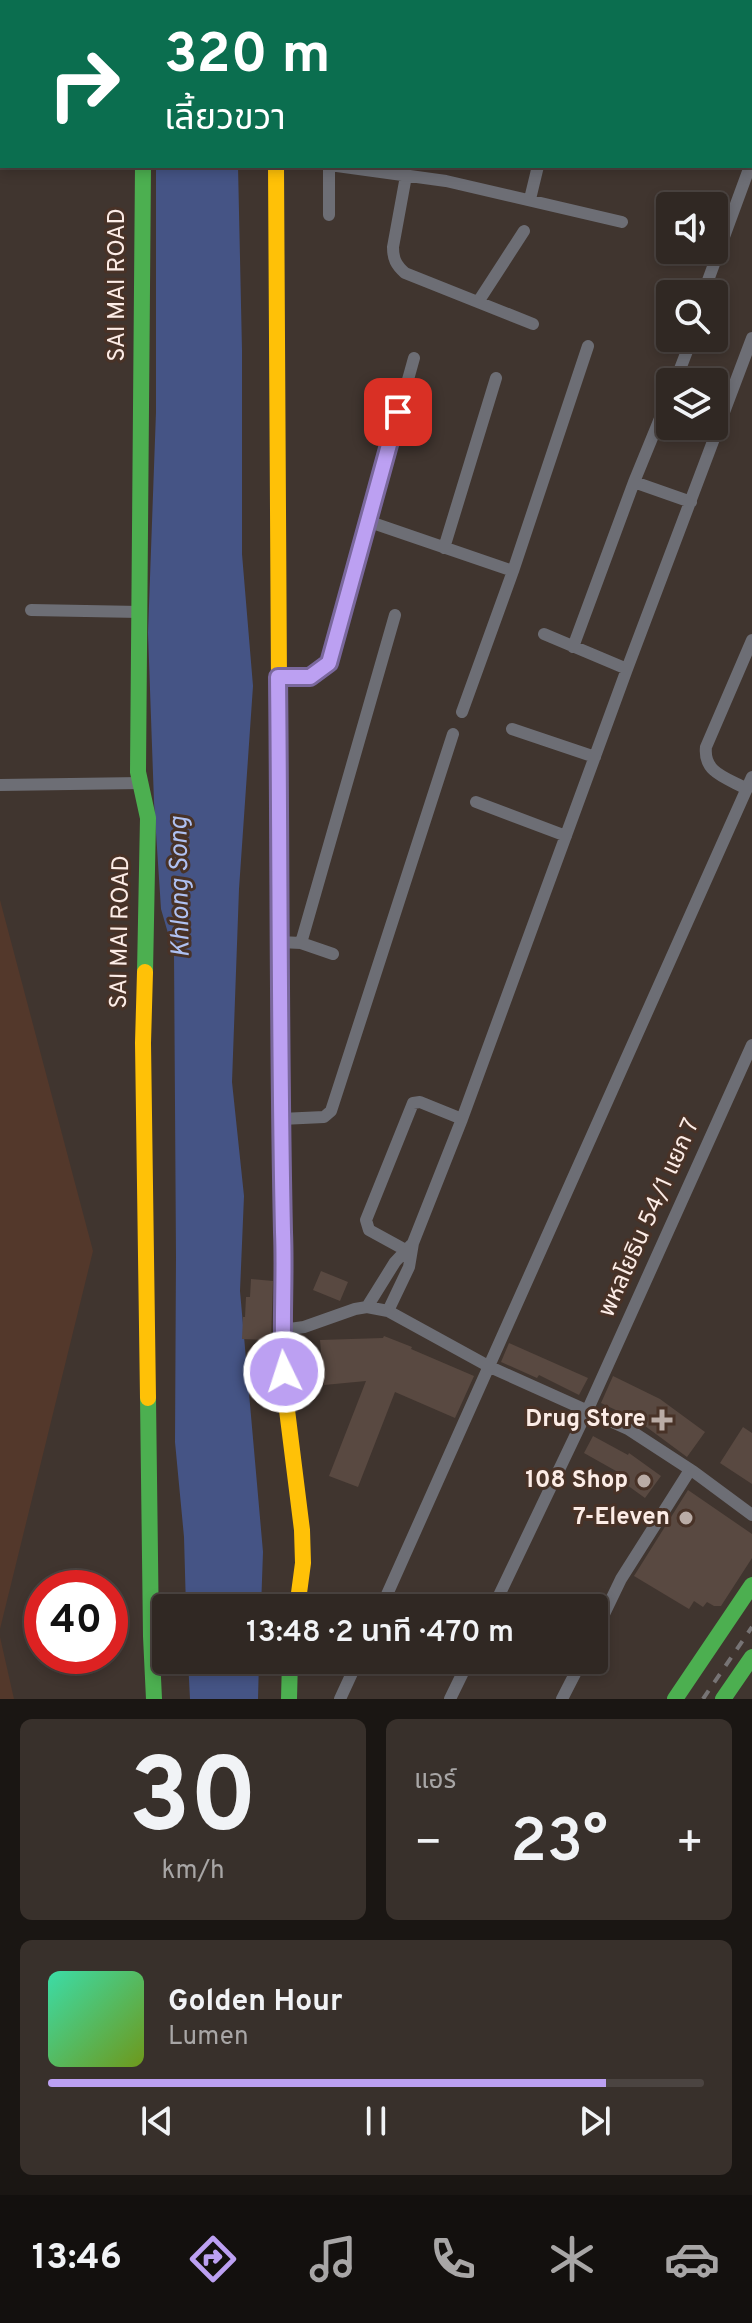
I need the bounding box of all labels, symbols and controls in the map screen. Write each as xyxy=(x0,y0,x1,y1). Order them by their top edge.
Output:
text: 320 m xyxy=(164,22,331,92)
icon: right xyxy=(32,32,136,136)
text: เลี้ยวขวา xyxy=(164,97,286,143)
map controls xyxy=(656,192,728,440)
button: sound xyxy=(656,192,728,264)
street label: SAI MAI ROAD xyxy=(103,208,133,362)
button: search xyxy=(656,280,728,352)
button: layers xyxy=(656,368,728,440)
pin xyxy=(364,378,432,446)
icon: arrive xyxy=(376,390,420,434)
water label: Khlong Song xyxy=(163,815,199,958)
street label: SAI MAI ROAD xyxy=(105,855,137,1009)
street label: พหลโยธิน 54/1 แยก 7 xyxy=(593,1114,707,1322)
position arrow xyxy=(242,1330,326,1414)
place label: Drug Store xyxy=(525,1405,646,1435)
marker: Drug Store xyxy=(653,1411,671,1429)
place label: 108 Shop xyxy=(525,1466,628,1496)
marker: 108 Shop xyxy=(635,1472,653,1490)
place label: 7-Eleven xyxy=(573,1503,670,1533)
marker: 7-Eleven xyxy=(677,1509,695,1527)
speed limit sign: 40 xyxy=(24,1570,128,1674)
text: 13:48 · 2 นาที · 470 m xyxy=(246,1615,514,1652)
text: 30 xyxy=(128,1737,258,1869)
text: แอร์ xyxy=(414,1765,456,1798)
text: 23° xyxy=(510,1807,608,1883)
text: − xyxy=(414,1817,442,1873)
text: + xyxy=(676,1817,704,1873)
text: km/h xyxy=(161,1855,225,1888)
text: Golden Hour xyxy=(168,1984,342,2021)
text: Lumen xyxy=(168,2021,249,2054)
icon: previous xyxy=(135,2099,179,2143)
icon: pause xyxy=(354,2099,398,2143)
icon: next xyxy=(573,2099,617,2143)
icon: directions xyxy=(185,2231,241,2287)
icon: music xyxy=(305,2231,361,2287)
icon: phone xyxy=(425,2231,481,2287)
icon: climate xyxy=(544,2231,600,2287)
icon: car xyxy=(664,2231,720,2287)
text: 13:46 xyxy=(32,2236,122,2282)

